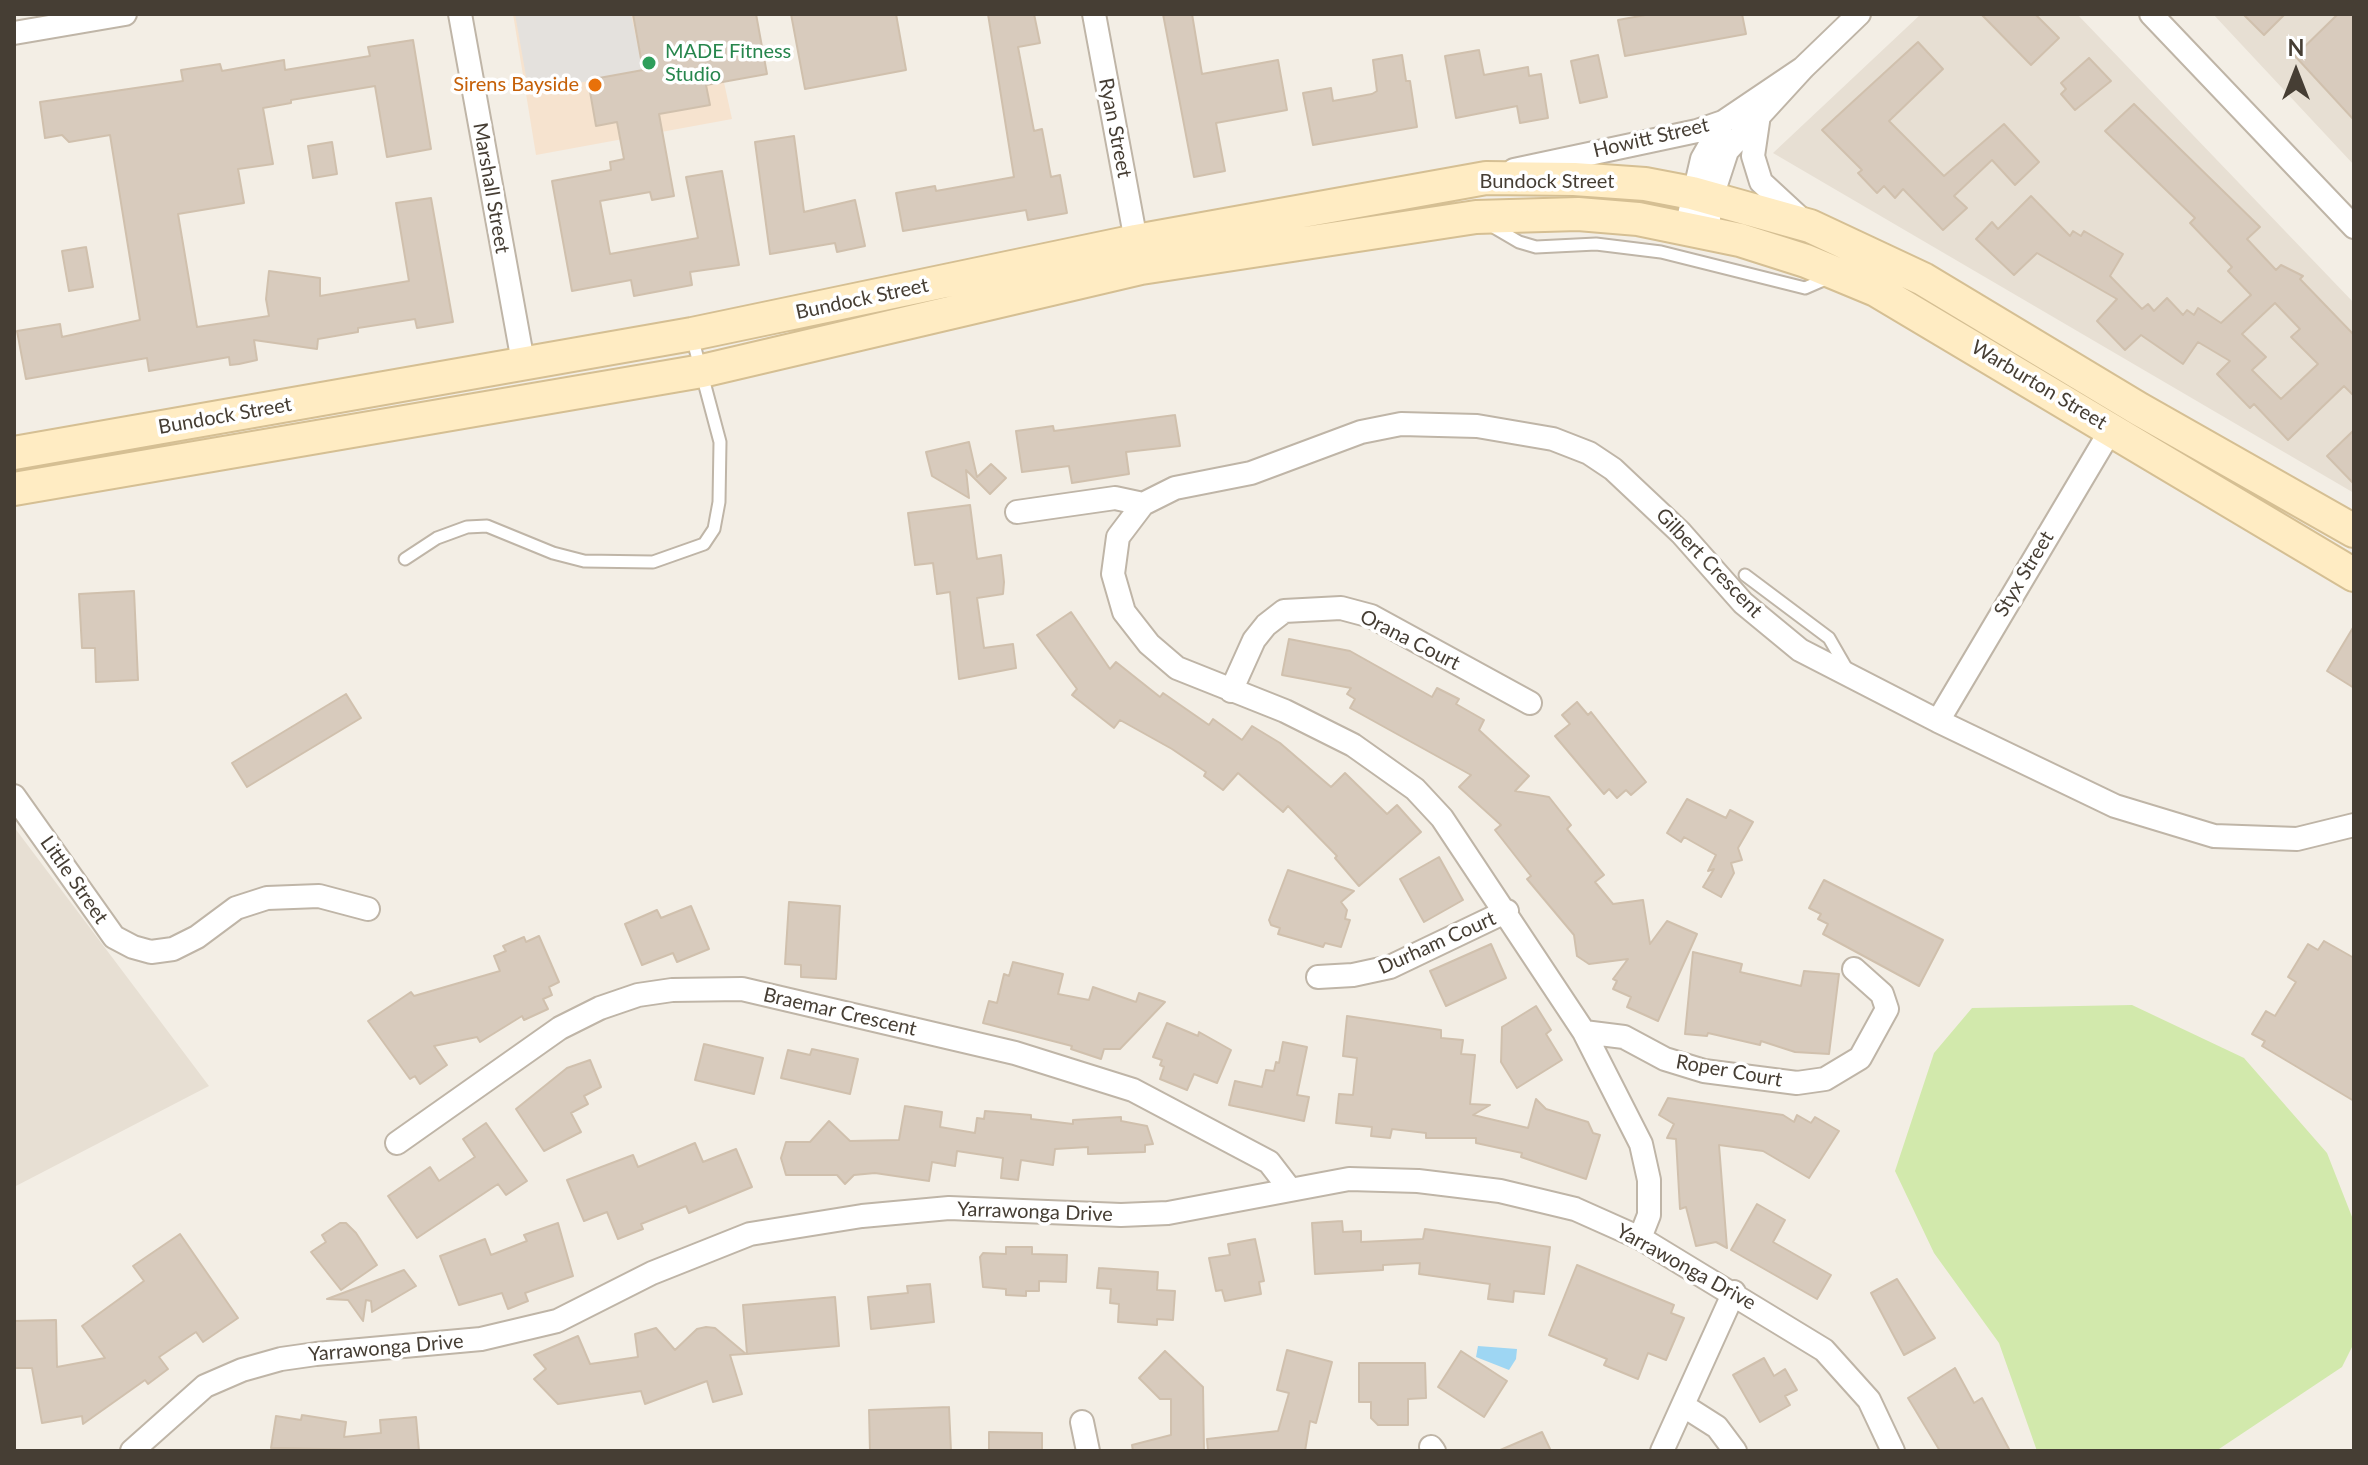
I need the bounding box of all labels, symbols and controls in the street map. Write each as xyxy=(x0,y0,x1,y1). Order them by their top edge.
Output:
north arrow xyxy=(2256,32,2336,112)
text: N xyxy=(2288,34,2304,61)
place label: MADE Fitness Studio xyxy=(665,40,791,87)
marker: MADE Fitness Studio xyxy=(640,54,658,72)
place label: Sirens Bayside xyxy=(453,73,579,97)
marker: Sirens Bayside xyxy=(586,76,604,94)
street label: Ryan Street xyxy=(1094,76,1136,180)
street label: Howitt Street xyxy=(1591,113,1711,163)
street label: Marshall Street xyxy=(468,121,514,255)
street label: Bundock Street xyxy=(1479,170,1615,194)
street label: Bundock Street xyxy=(793,273,931,325)
street label: Warburton Street xyxy=(1967,335,2111,435)
street label: Bundock Street xyxy=(156,392,294,440)
street label: Gilbert Crescent xyxy=(1651,503,1767,623)
street label: Styx Street xyxy=(1989,527,2059,621)
street label: Orana Court xyxy=(1356,605,1464,675)
street label: Little Street xyxy=(35,831,113,929)
street label: Durham Court xyxy=(1374,906,1500,980)
street label: Braemar Crescent xyxy=(761,983,919,1041)
street label: Roper Court xyxy=(1674,1050,1784,1092)
street label: Yarrawonga Drive xyxy=(957,1197,1113,1227)
street label: Yarrawonga Drive xyxy=(1612,1219,1760,1315)
street label: Yarrawonga Drive xyxy=(307,1329,465,1367)

